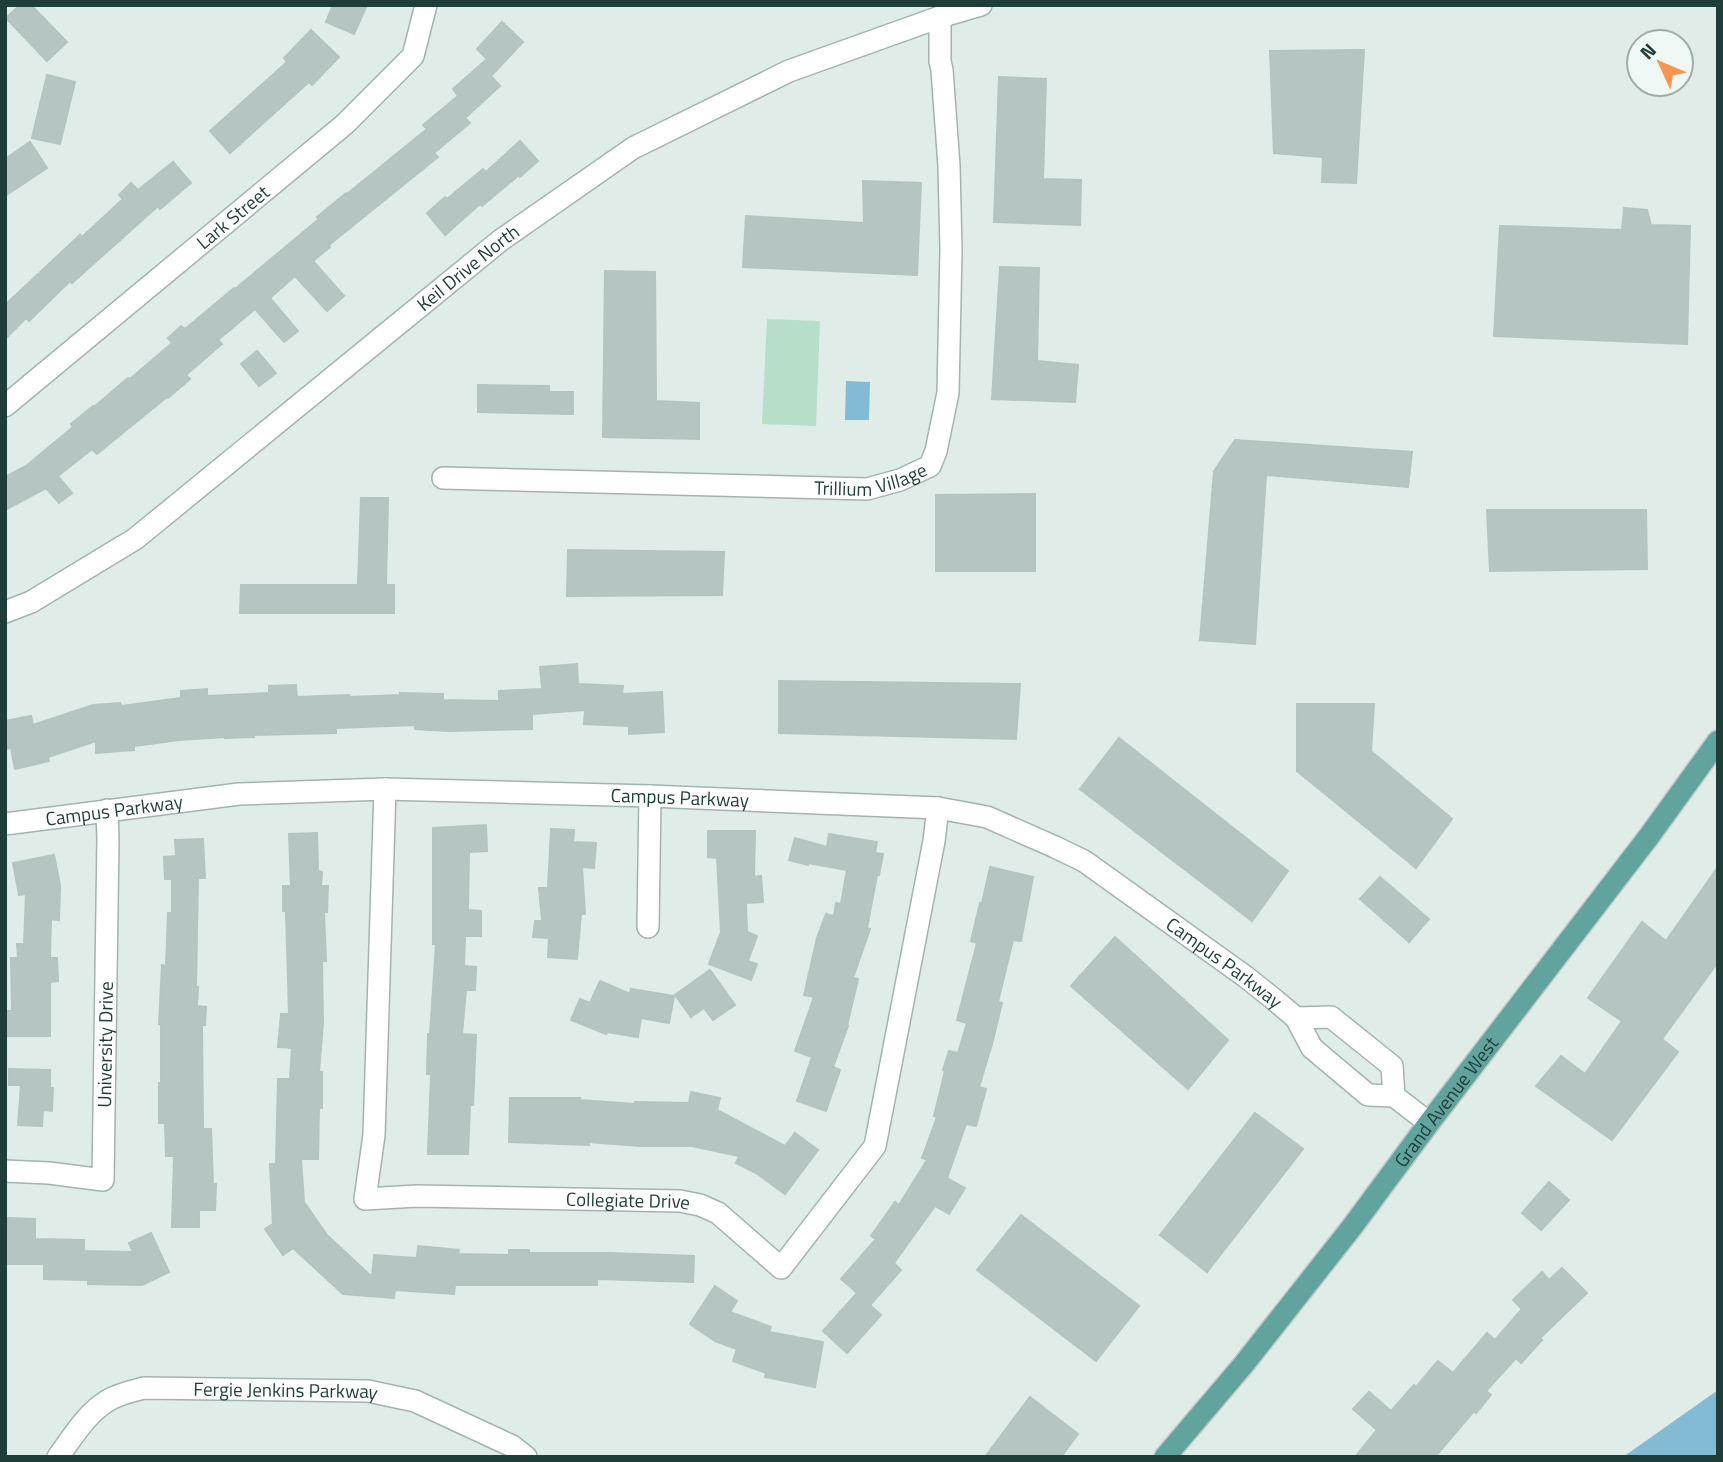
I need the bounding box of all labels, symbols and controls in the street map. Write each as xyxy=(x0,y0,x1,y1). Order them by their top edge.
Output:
north arrow xyxy=(1625,28,1695,98)
text: N xyxy=(1632,36,1662,66)
street label: Lark Street xyxy=(190,177,276,256)
street label: Keil Drive North xyxy=(410,217,525,318)
street label: Trillium Village xyxy=(814,454,932,503)
street label: Campus Parkway xyxy=(610,780,750,814)
street label: Campus Parkway xyxy=(44,786,184,833)
street label: Campus Parkway xyxy=(1161,909,1289,1015)
street label: University Drive xyxy=(89,981,120,1108)
street label: Grand Avenue West xyxy=(1386,1030,1505,1173)
street label: Collegiate Drive xyxy=(566,1184,693,1217)
street label: Fergie Jenkins Parkway xyxy=(193,1374,381,1407)

